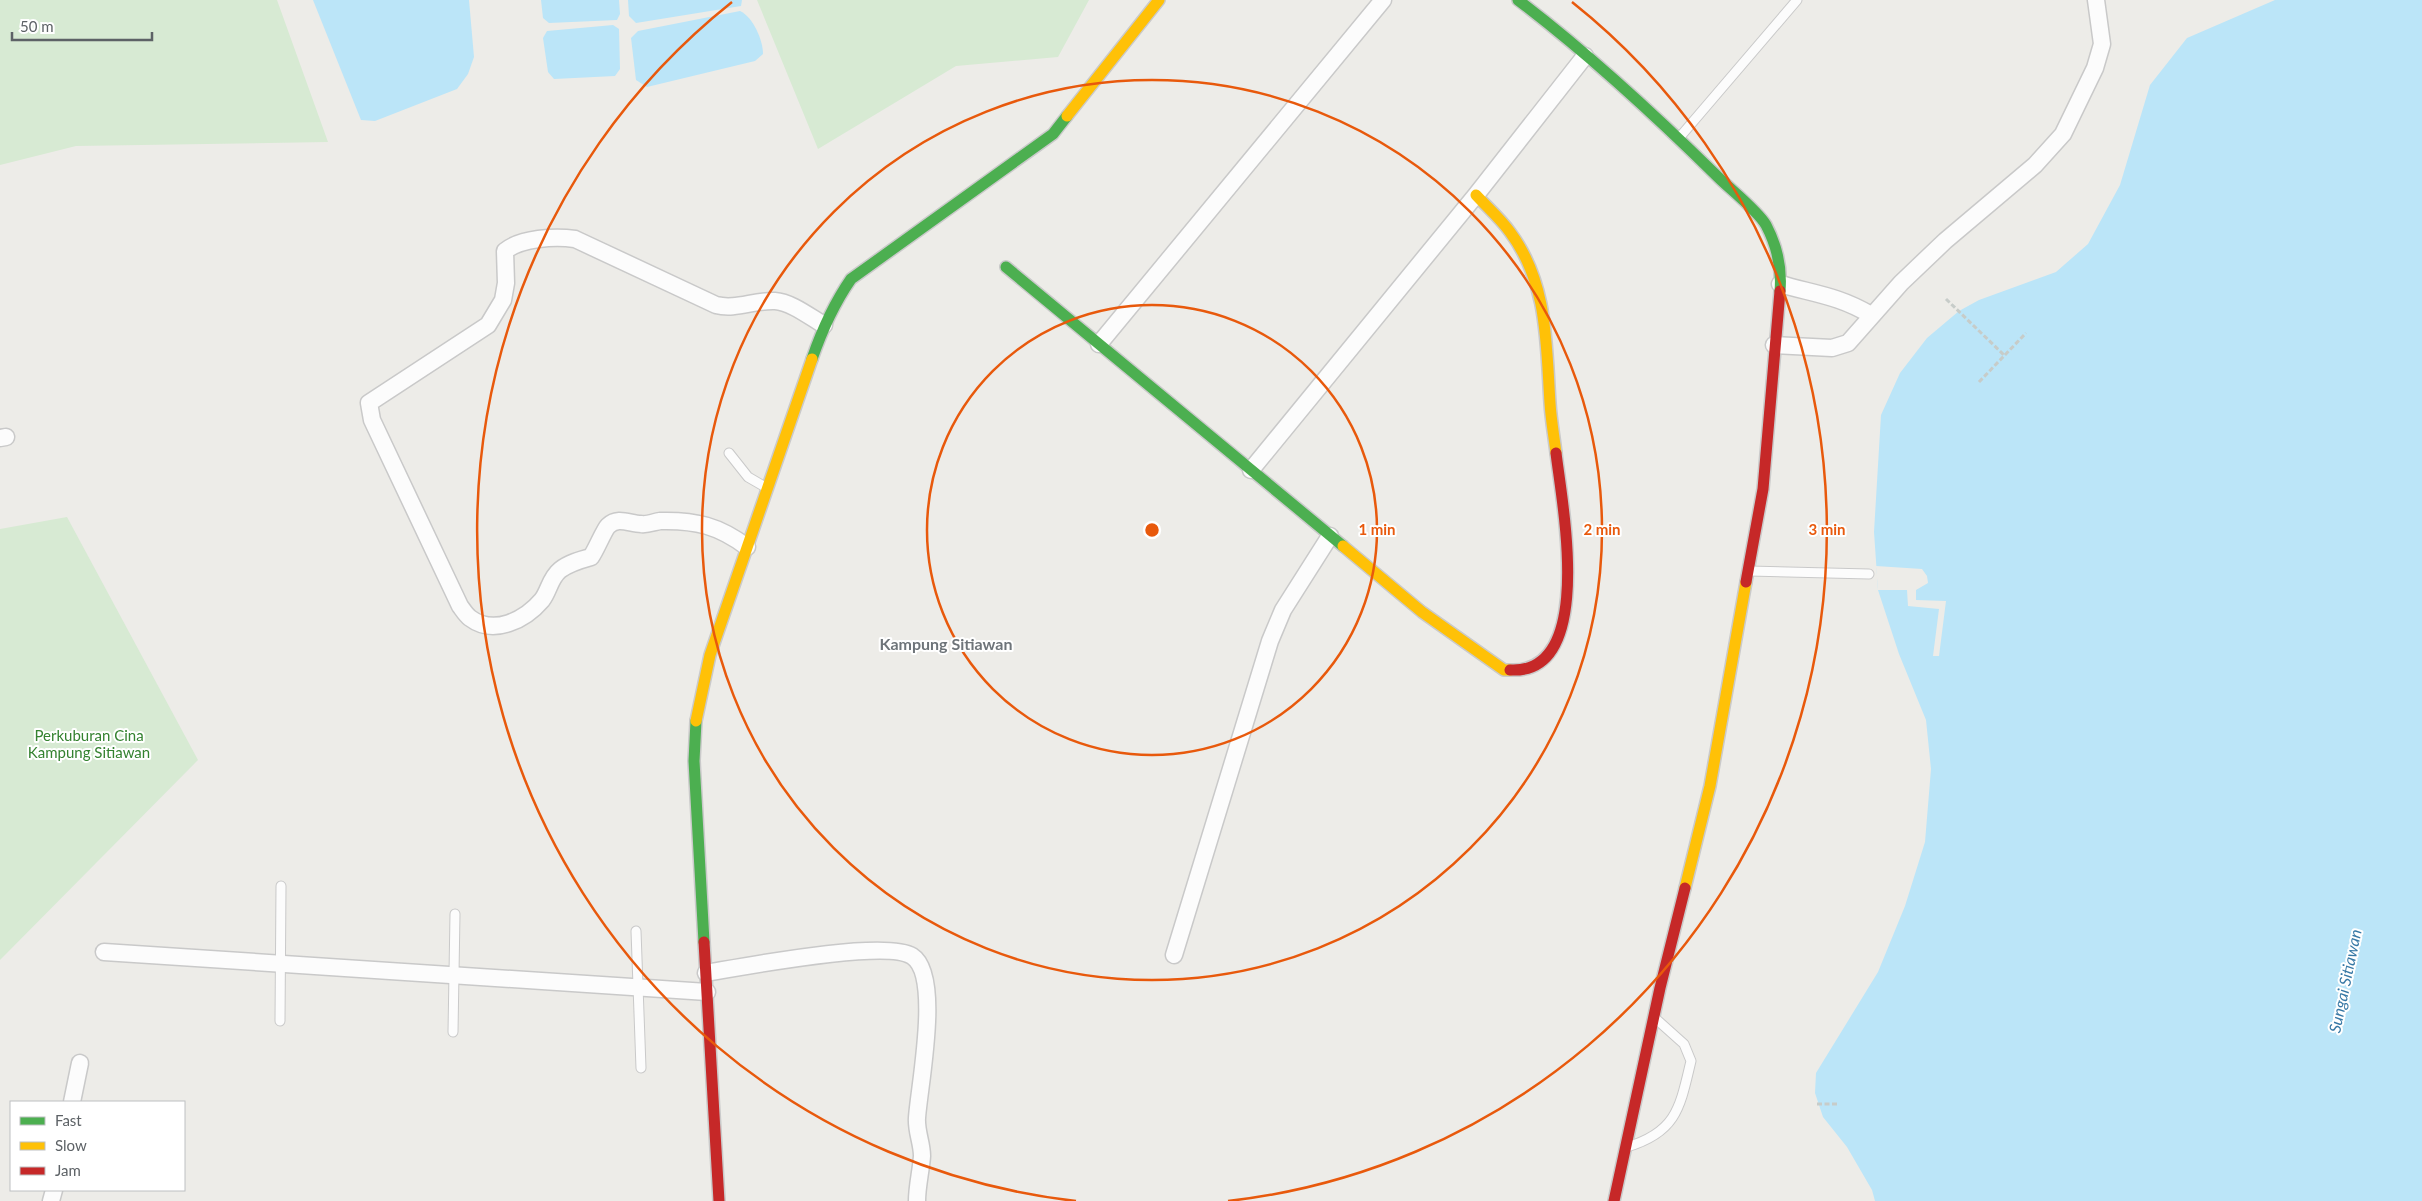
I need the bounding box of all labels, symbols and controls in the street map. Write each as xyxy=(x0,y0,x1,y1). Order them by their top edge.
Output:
scale bar xyxy=(12,10,152,42)
text: 50 m xyxy=(20,17,54,35)
text: 1 min xyxy=(1358,520,1396,538)
text: 2 min xyxy=(1583,520,1621,538)
text: 3 min xyxy=(1808,520,1846,538)
centre of rings xyxy=(1143,521,1161,539)
district label: Kampung Sitiawan xyxy=(880,634,1012,653)
park label: Perkuburan Cina Kampung Sitiawan xyxy=(28,726,150,761)
water label: Sungai Sitiawan xyxy=(2324,927,2365,1034)
legend xyxy=(10,1101,185,1191)
text: Fast xyxy=(55,1111,82,1129)
text: Slow xyxy=(55,1136,87,1154)
text: Jam xyxy=(55,1161,81,1179)

